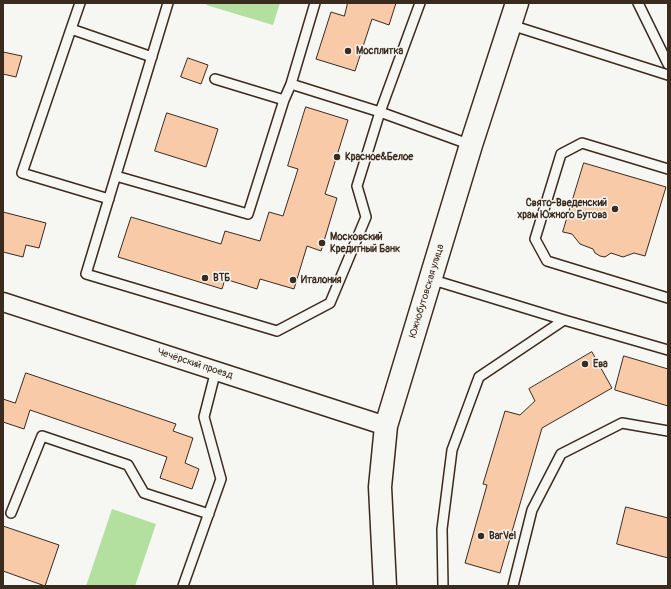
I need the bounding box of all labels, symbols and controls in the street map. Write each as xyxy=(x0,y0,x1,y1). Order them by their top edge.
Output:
place label: Мосплитка xyxy=(356,45,403,57)
marker: Мосплитка xyxy=(343,46,353,56)
place label: Красное&Белое xyxy=(345,151,413,163)
marker: Красное&Белое xyxy=(332,152,342,162)
place label: Свято-Введенский храм Южного Бутова xyxy=(517,197,607,220)
marker: Свято-Введенский храм Южного Бутова xyxy=(610,204,620,214)
place label: Московский Кредитный Банк xyxy=(330,231,400,254)
marker: Московский Кредитный Банк xyxy=(317,238,327,248)
street label: Южнобутовская улица xyxy=(407,243,447,339)
place label: ВТБ xyxy=(213,272,230,284)
marker: ВТБ xyxy=(200,273,210,283)
place label: Италония xyxy=(301,274,341,286)
marker: Италония xyxy=(288,275,298,285)
street label: Чечёрский проезд xyxy=(156,346,234,382)
place label: Ева xyxy=(593,358,608,370)
marker: Ева xyxy=(580,359,590,369)
place label: BarVel xyxy=(489,530,516,542)
marker: BarVel xyxy=(476,531,486,541)

